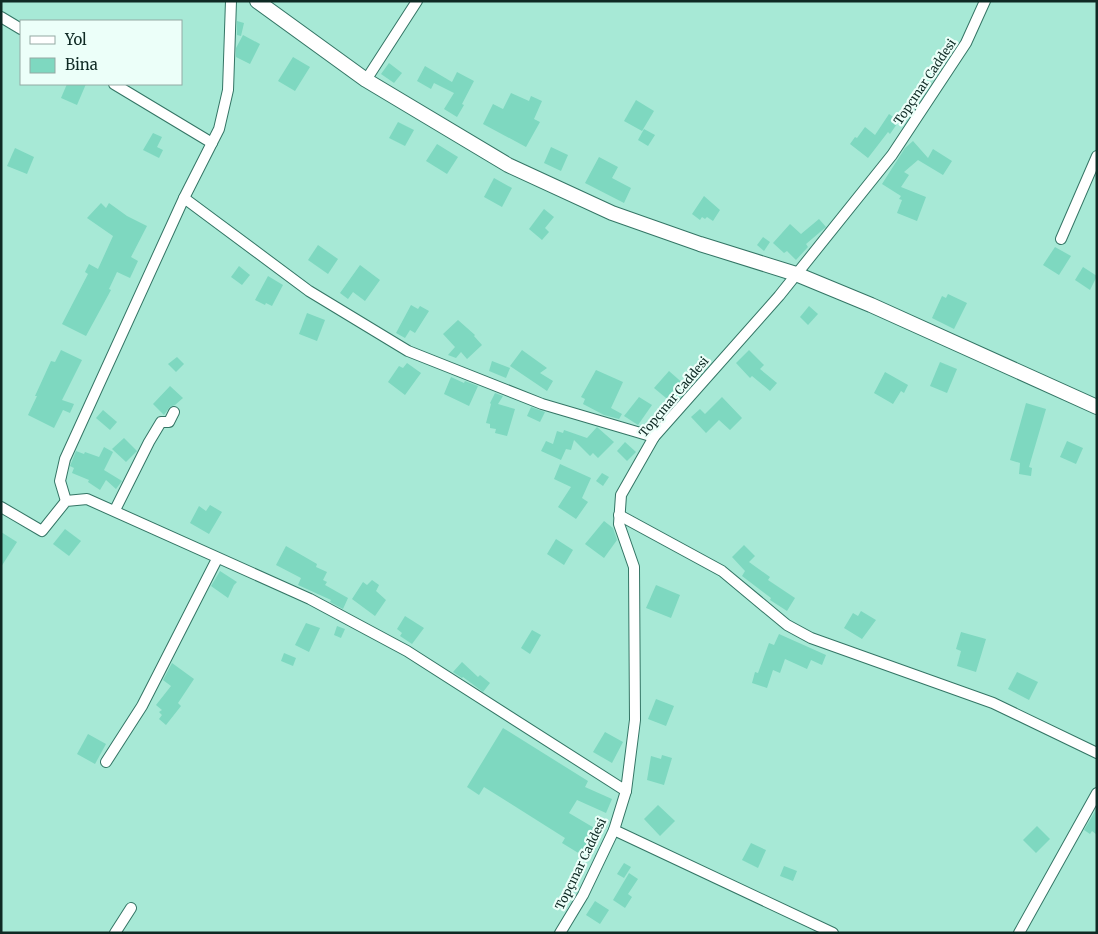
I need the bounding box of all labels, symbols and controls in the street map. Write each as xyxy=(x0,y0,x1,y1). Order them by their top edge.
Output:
legend xyxy=(20,20,182,85)
text: Yol xyxy=(64,30,87,49)
street label: Topçınar Caddesi xyxy=(890,36,959,127)
text: Bina xyxy=(65,55,98,74)
street label: Topçınar Caddesi xyxy=(636,353,712,440)
street label: Topçınar Caddesi xyxy=(552,815,609,912)

